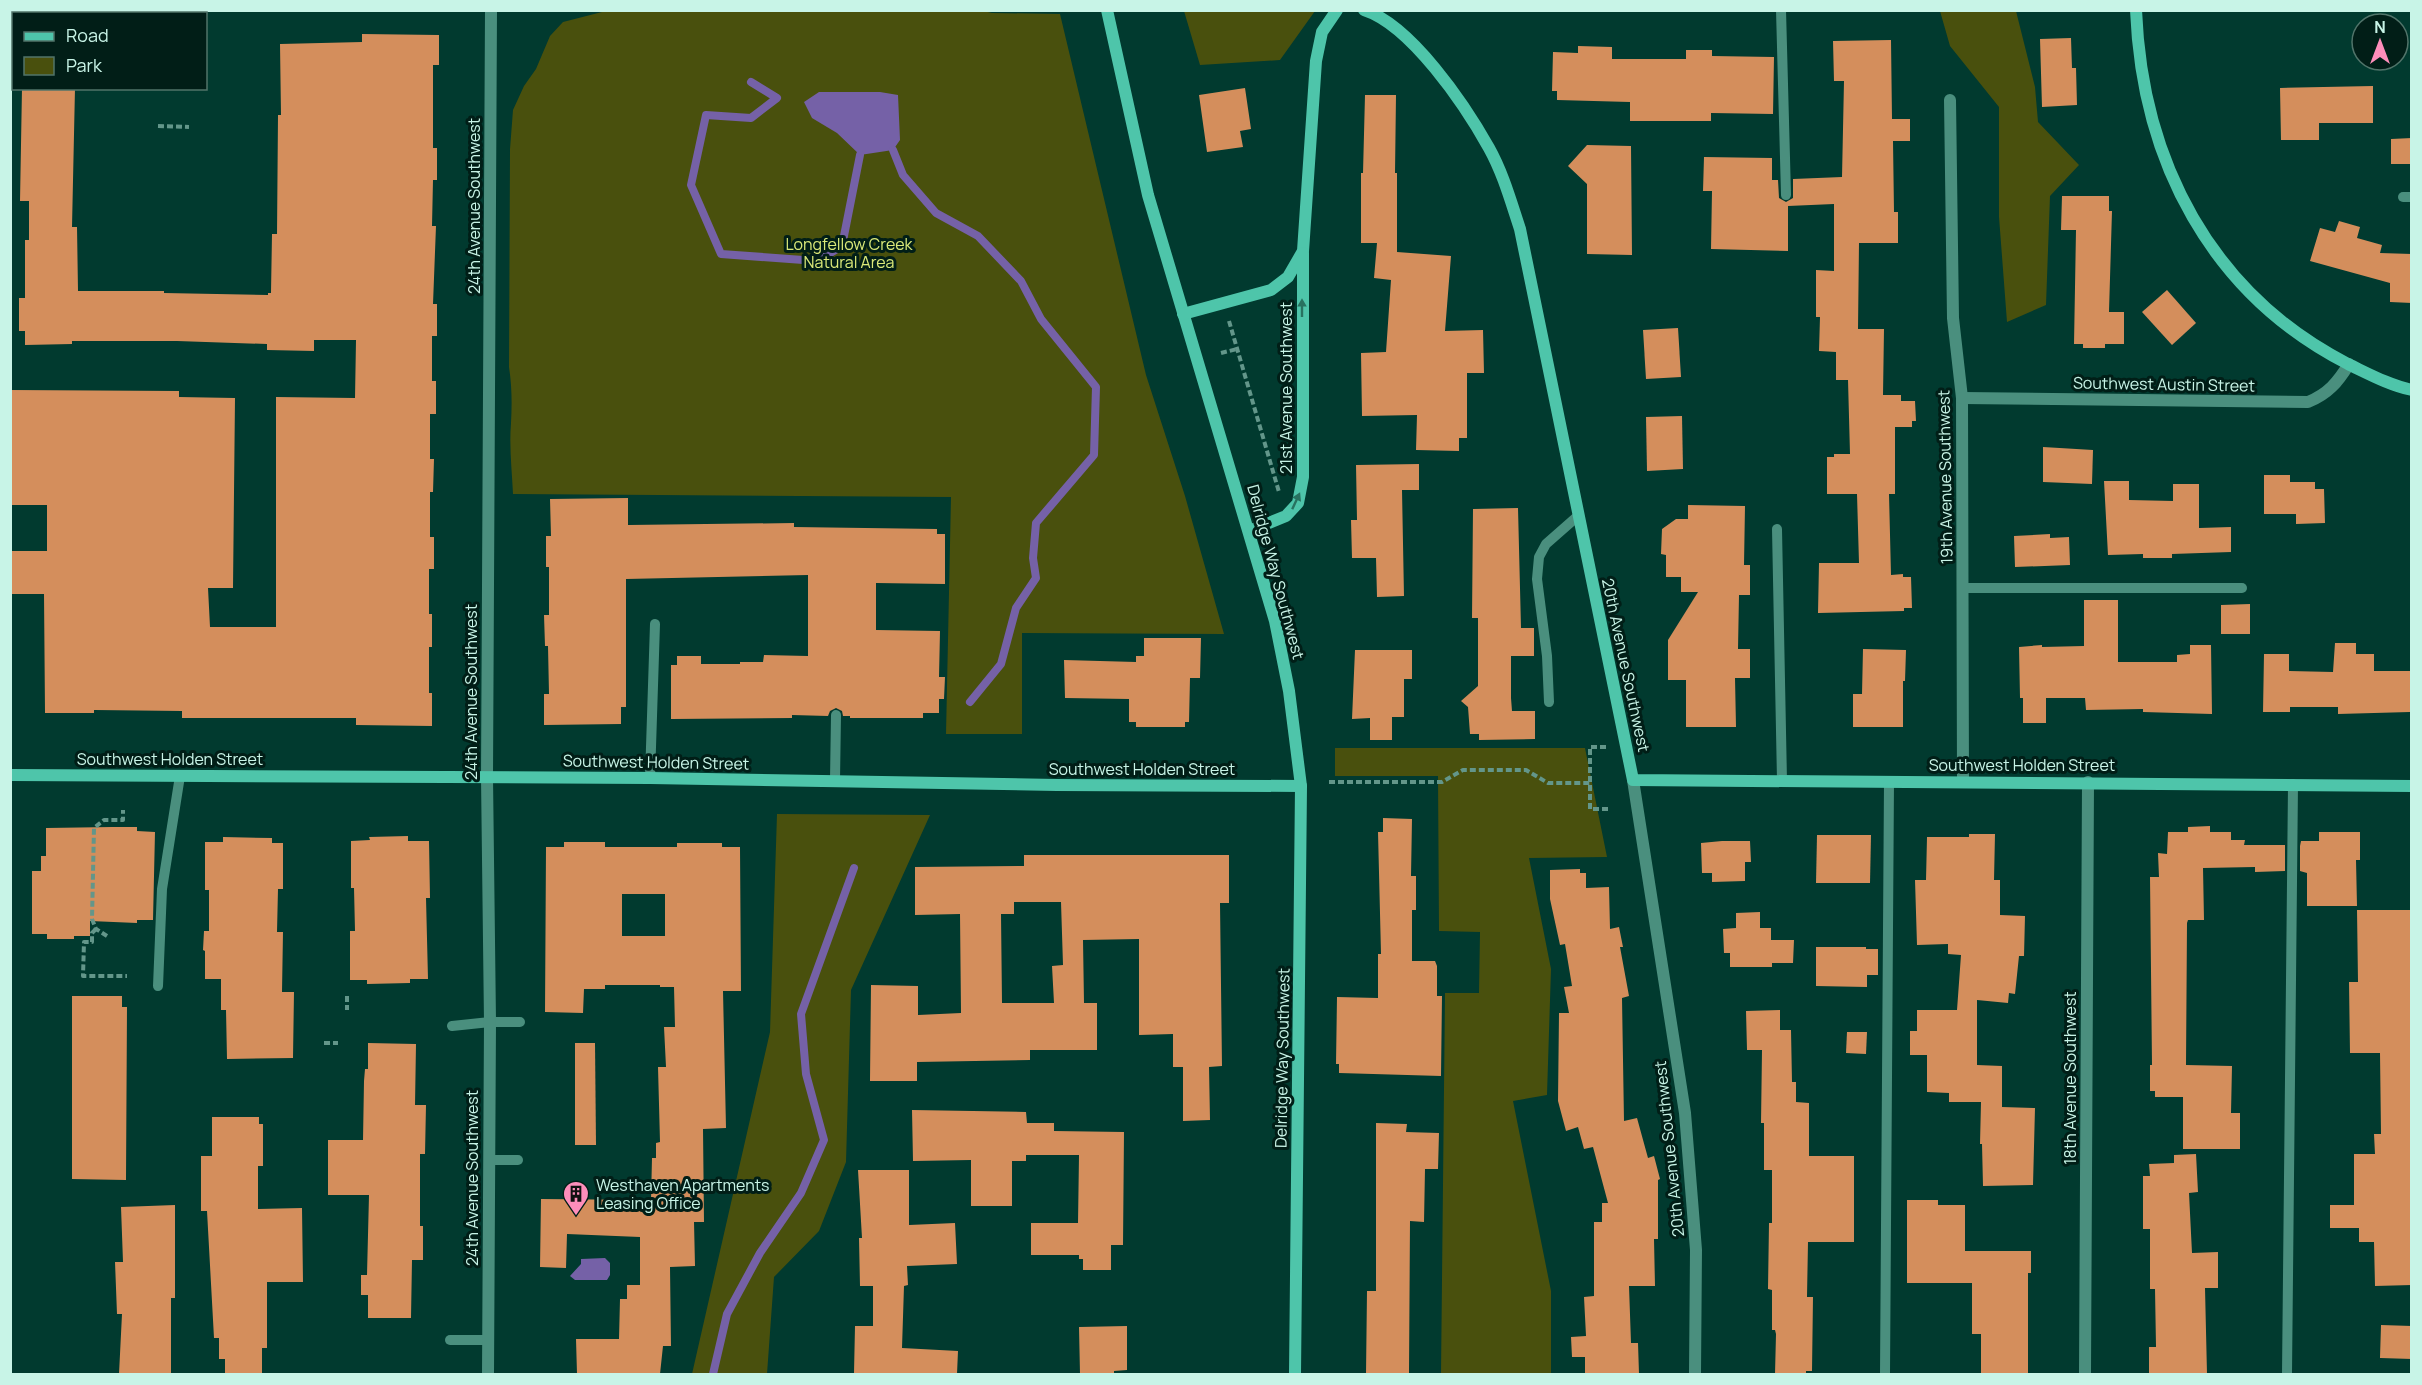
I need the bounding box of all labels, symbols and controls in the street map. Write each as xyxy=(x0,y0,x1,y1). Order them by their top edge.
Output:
legend xyxy=(12,12,207,90)
north arrow xyxy=(2350,12,2410,72)
text: N xyxy=(2374,16,2386,38)
text: Road xyxy=(66,23,109,47)
text: Park xyxy=(66,53,103,77)
street label: 24th Avenue Southwest xyxy=(463,118,485,294)
park label: Longfellow Creek Natural Area xyxy=(785,233,914,273)
one-way arrow xyxy=(1297,298,1307,317)
street label: 21st Avenue Southwest xyxy=(1275,302,1297,474)
street label: Southwest Austin Street xyxy=(2073,371,2255,397)
street label: 19th Avenue Southwest xyxy=(1932,390,1958,564)
street label: Delridge Way Southwest xyxy=(1242,482,1310,662)
one-way arrow xyxy=(1290,492,1300,510)
street label: 20th Avenue Southwest xyxy=(1597,576,1655,754)
street label: 24th Avenue Southwest xyxy=(460,604,482,780)
street label: Southwest Holden Street xyxy=(77,748,263,770)
street label: Southwest Holden Street xyxy=(563,749,749,775)
street label: Southwest Holden Street xyxy=(1929,754,2115,776)
street label: Southwest Holden Street xyxy=(1049,758,1235,780)
street label: Delridge Way Southwest xyxy=(1269,968,1295,1148)
street label: 18th Avenue Southwest xyxy=(2059,991,2081,1165)
street label: 20th Avenue Southwest xyxy=(1649,1060,1689,1238)
street label: 24th Avenue Southwest xyxy=(461,1090,483,1266)
place label: Westhaven Apartments Leasing Office xyxy=(596,1174,769,1214)
building icon: Westhaven Apartments Leasing Office xyxy=(561,1179,591,1217)

